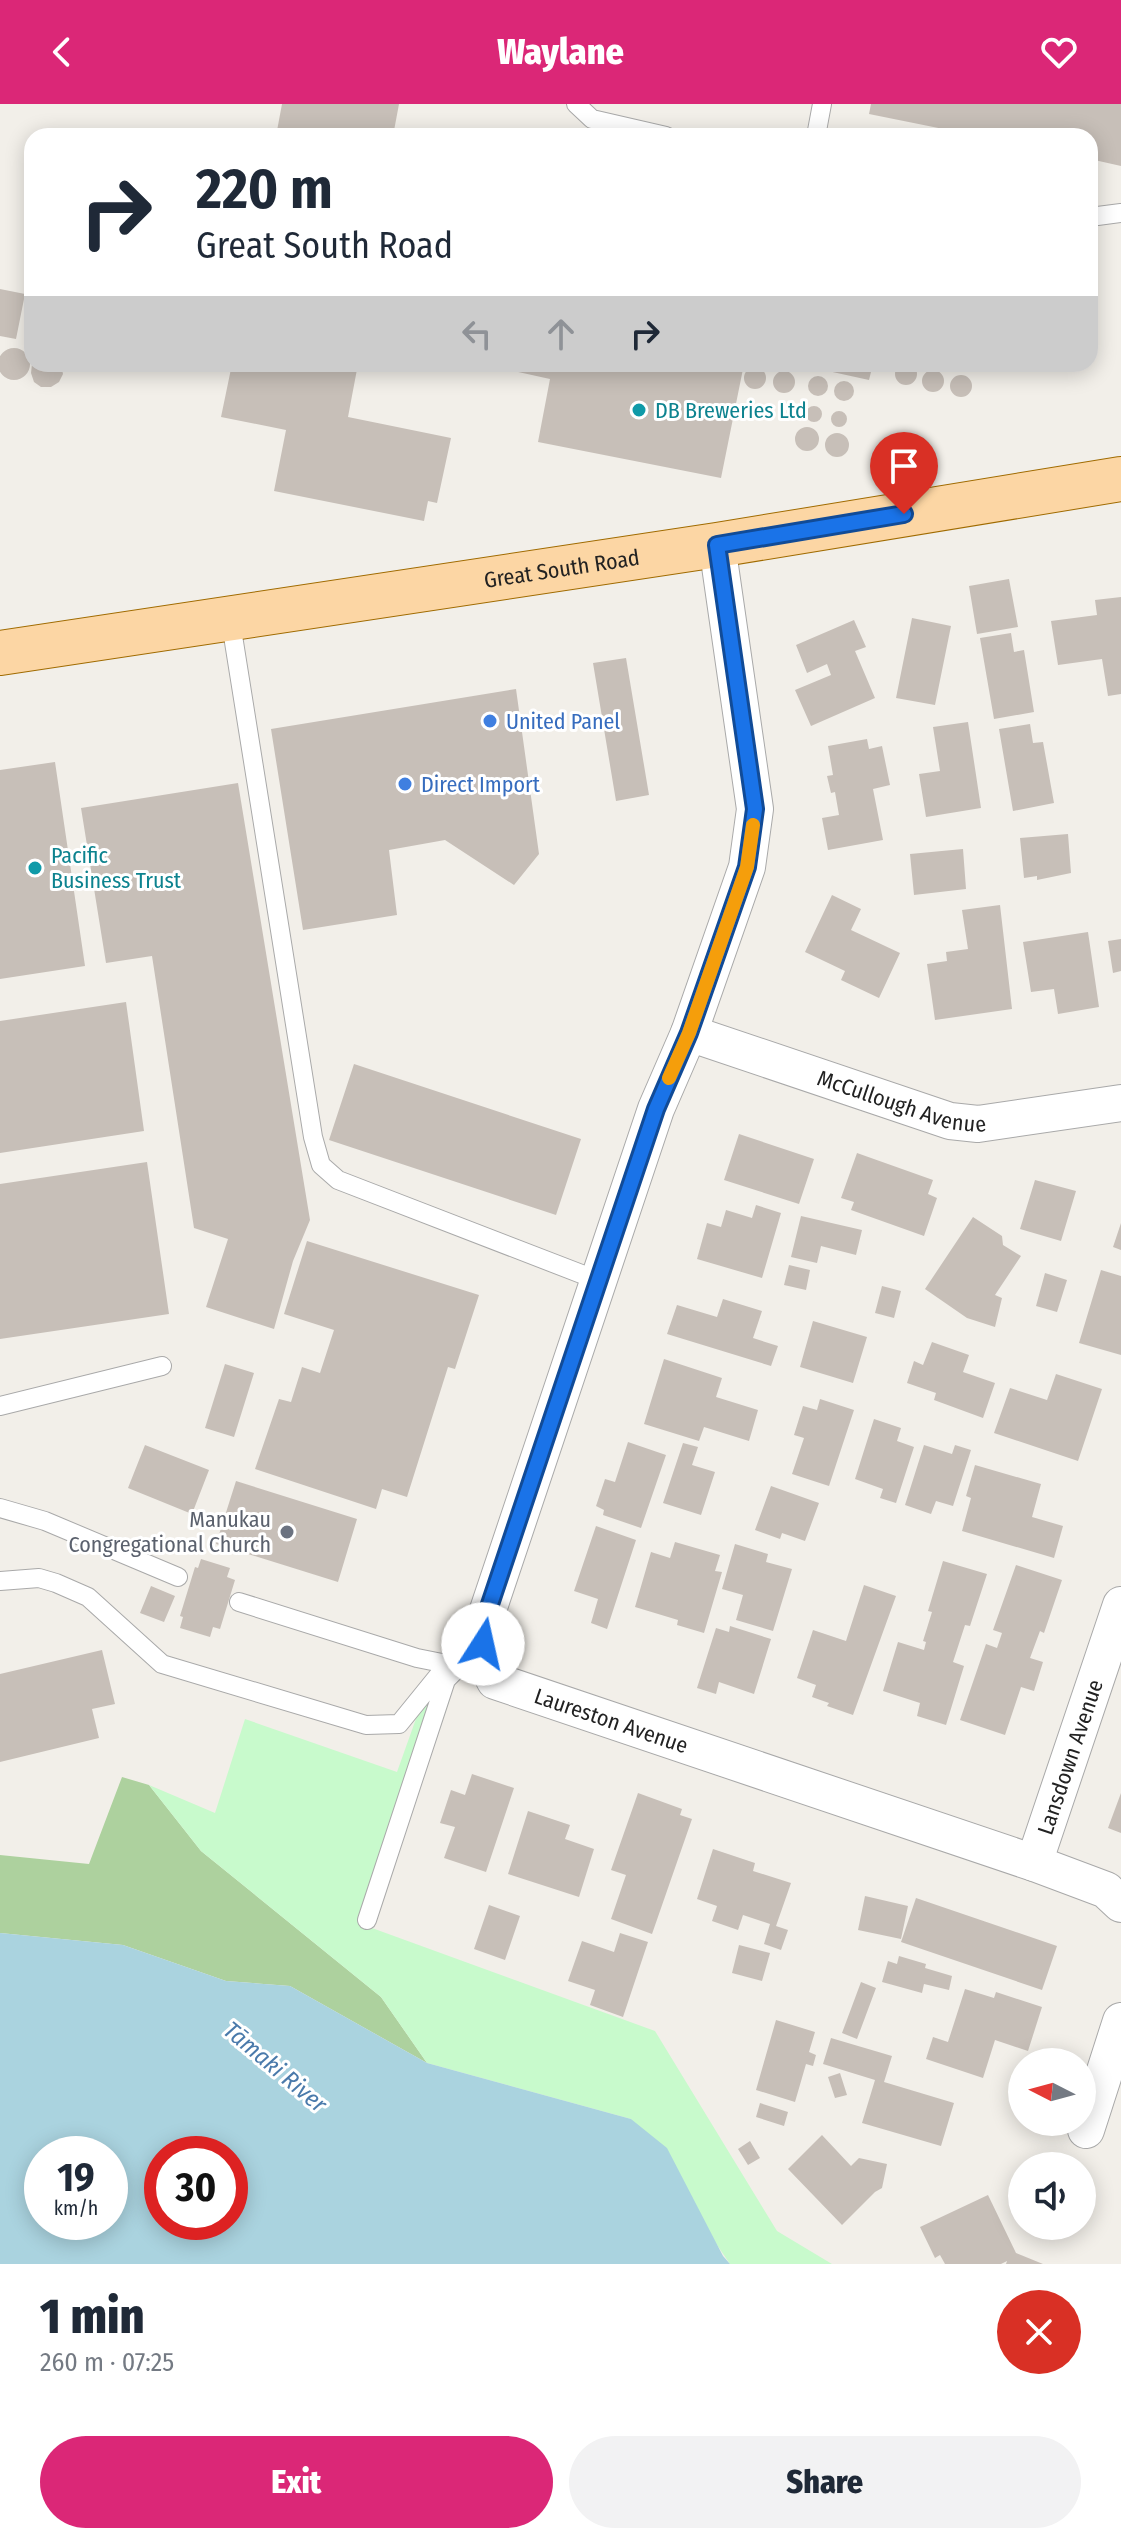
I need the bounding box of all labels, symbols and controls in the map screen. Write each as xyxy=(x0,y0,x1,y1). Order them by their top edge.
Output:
icon: back xyxy=(40,30,84,74)
text: Waylane xyxy=(497,30,624,74)
icon: heart xyxy=(1037,30,1081,74)
text: 220 m xyxy=(196,156,333,223)
icon: right xyxy=(64,160,168,264)
text: Great South Road xyxy=(196,224,453,268)
icon: left xyxy=(455,312,499,356)
icon: ahead xyxy=(539,312,583,356)
icon: right xyxy=(623,312,667,356)
place label: DB Breweries Ltd xyxy=(655,397,807,424)
marker: DB Breweries Ltd xyxy=(630,401,648,419)
pin xyxy=(870,432,938,514)
icon: arrive xyxy=(882,444,926,488)
street label: Great South Road xyxy=(482,543,641,593)
place label: United Panel xyxy=(506,708,620,735)
marker: United Panel xyxy=(481,712,499,730)
place label: Direct Import xyxy=(421,771,541,798)
marker: Direct Import xyxy=(396,775,414,793)
place label: Pacific Business Trust xyxy=(51,842,182,894)
marker: Pacific Business Trust xyxy=(26,859,44,877)
street label: McCullough Avenue xyxy=(814,1064,988,1138)
place label: Manukau Congregational Church xyxy=(69,1506,271,1558)
marker: Manukau Congregational Church xyxy=(278,1523,296,1541)
position arrow xyxy=(441,1602,525,1686)
street label: Lansdown Avenue xyxy=(1031,1676,1108,1838)
street label: Laureston Avenue xyxy=(531,1682,692,1759)
water label: Tāmaki River xyxy=(218,2016,333,2119)
north arrow xyxy=(1008,2048,1096,2136)
map controls xyxy=(1008,2048,1096,2240)
speed limit sign: 30 xyxy=(144,2136,248,2240)
button: sound xyxy=(1008,2152,1096,2240)
text: 19 xyxy=(57,2154,95,2202)
text: km/h xyxy=(54,2196,98,2220)
text: 1 min xyxy=(40,2288,144,2346)
button: close xyxy=(997,2290,1081,2374)
text: 260 m · 07:25 xyxy=(40,2347,174,2378)
button: Exit xyxy=(40,2436,553,2528)
button: Share xyxy=(569,2436,1081,2528)

